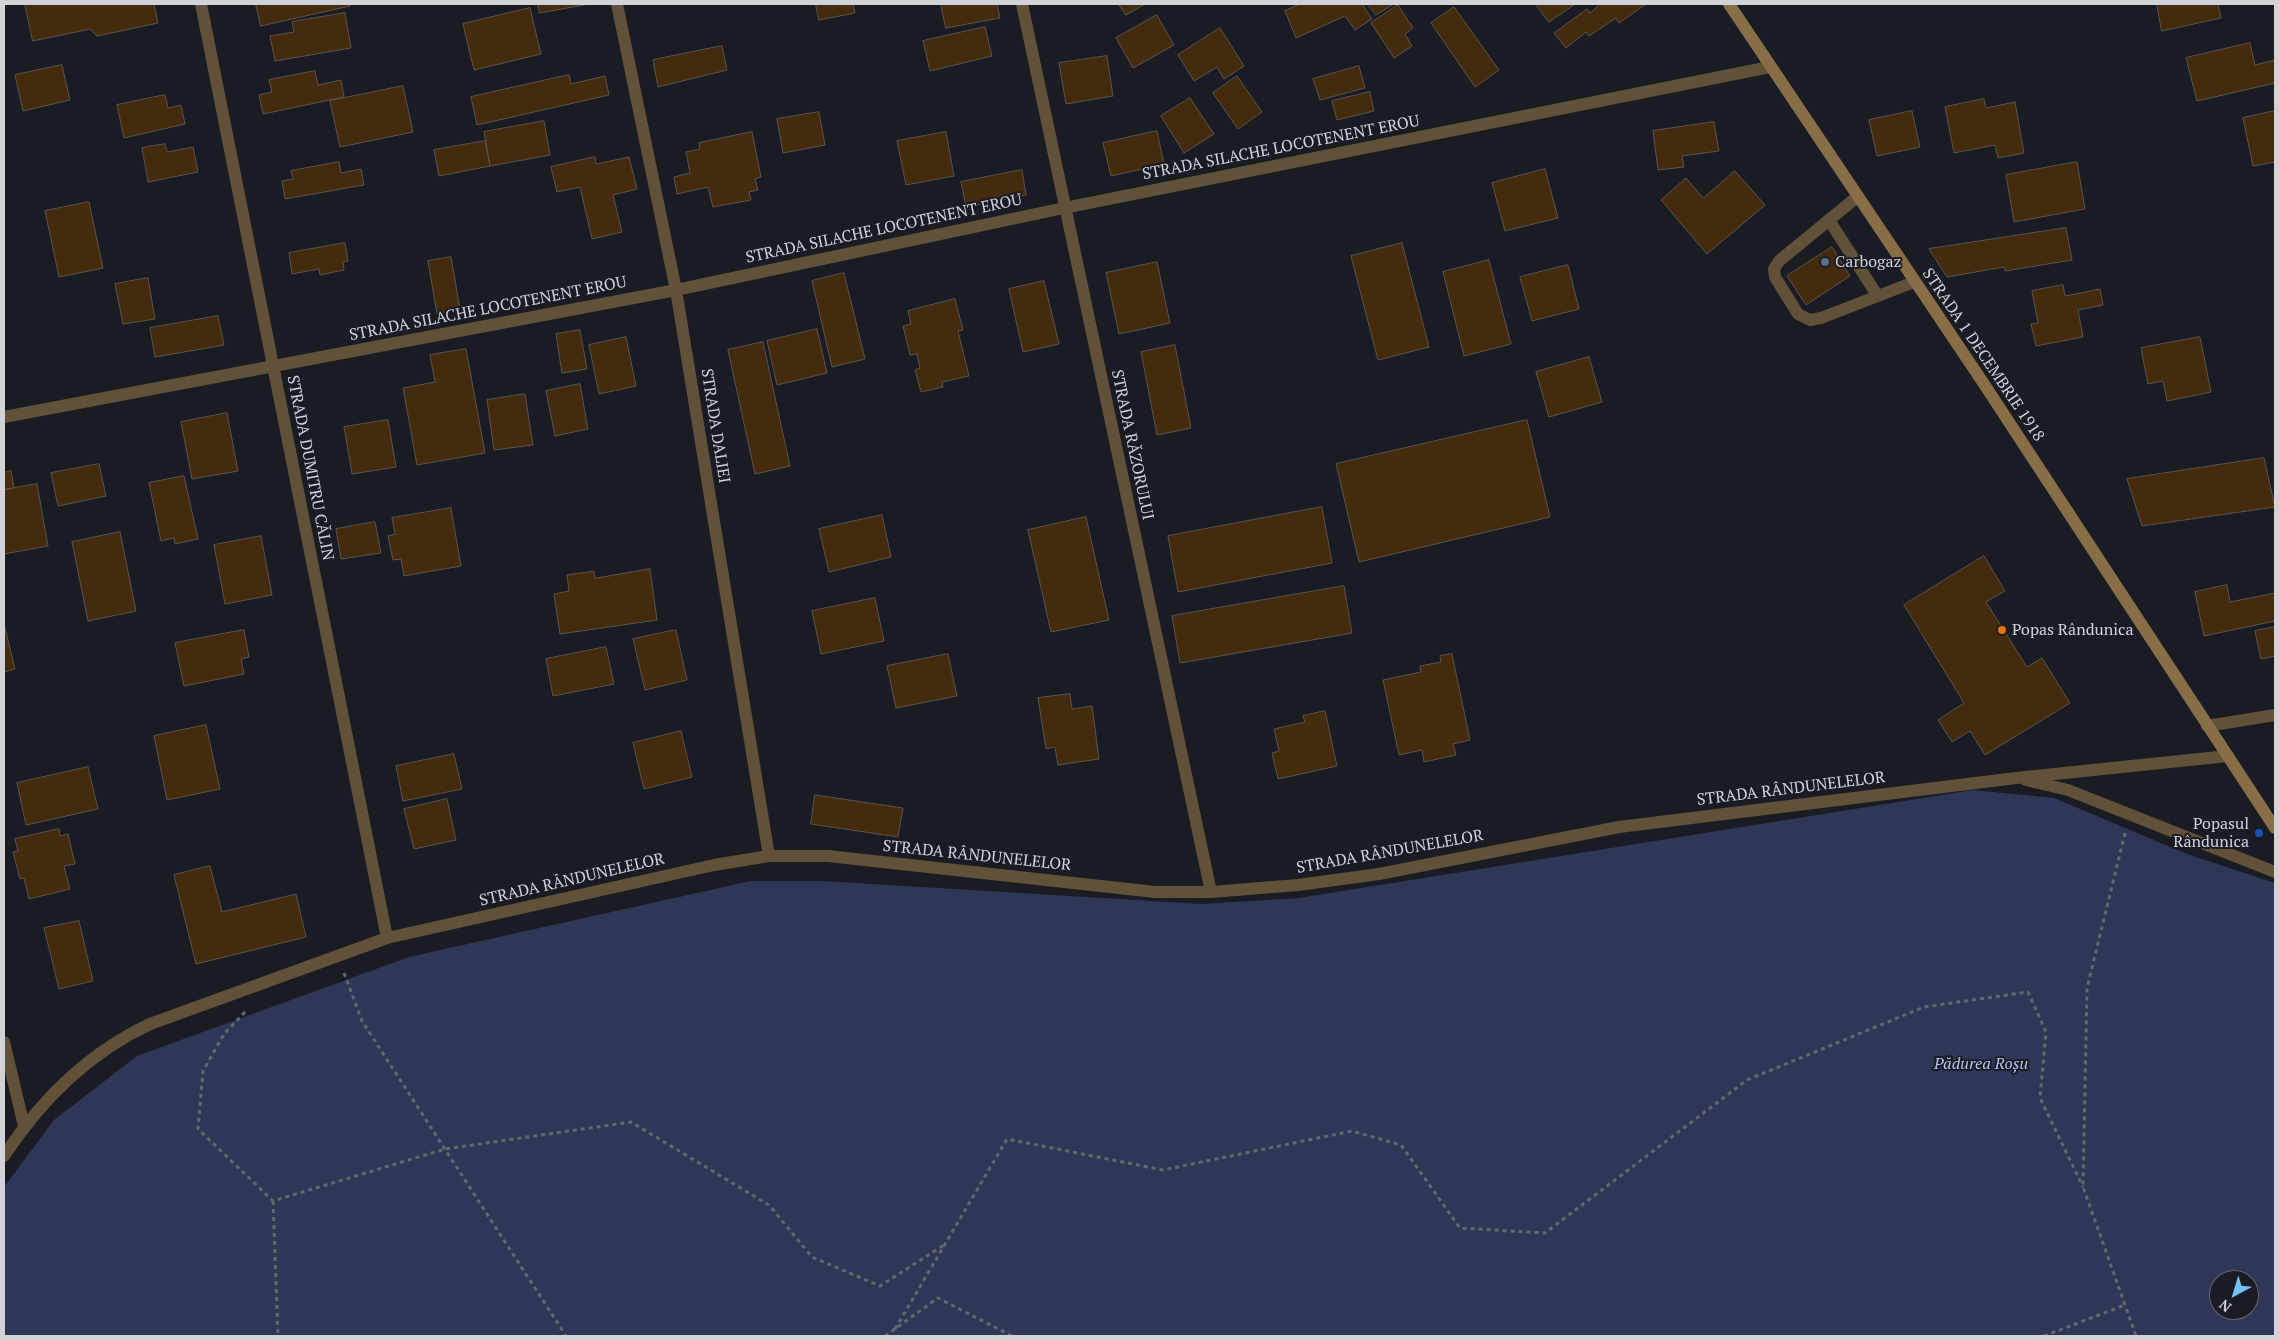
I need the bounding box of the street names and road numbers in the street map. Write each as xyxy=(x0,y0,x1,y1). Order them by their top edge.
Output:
street label: STRADA SILACHE LOCOTENENT EROU xyxy=(1141,112,1421,184)
street label: STRADA SILACHE LOCOTENENT EROU xyxy=(744,190,1024,268)
street label: STRADA 1 DECEMBRIE 1918 xyxy=(1918,265,2048,445)
street label: STRADA SILACHE LOCOTENENT EROU xyxy=(348,273,628,345)
street label: STRADA DALIEI xyxy=(696,367,734,485)
street label: STRADA RĂZORULUI xyxy=(1107,368,1157,522)
street label: STRADA DUMITRU CĂLIN xyxy=(283,374,337,562)
street label: STRADA RÂNDUNELELOR xyxy=(1696,768,1886,810)
street label: STRADA RÂNDUNELELOR xyxy=(1295,826,1485,878)
street label: STRADA RÂNDUNELELOR xyxy=(882,837,1072,875)
street label: STRADA RÂNDUNELELOR xyxy=(478,849,666,911)

